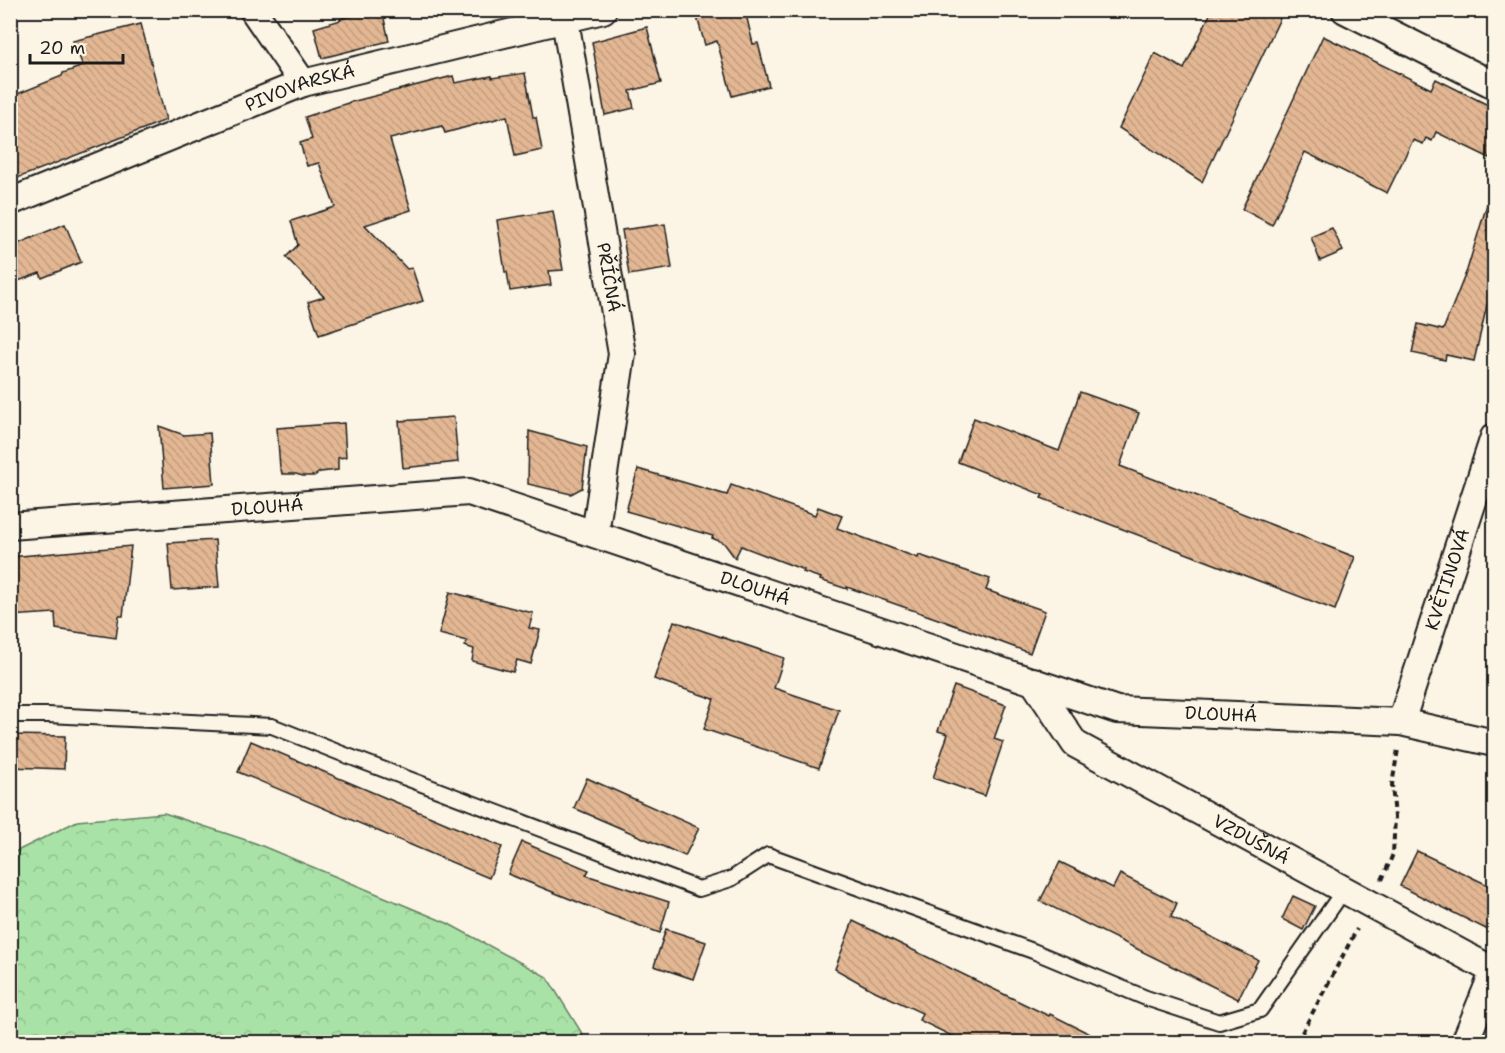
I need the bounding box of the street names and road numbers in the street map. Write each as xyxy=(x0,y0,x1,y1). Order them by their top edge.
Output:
street label: PIVOVARSKÁ xyxy=(241,59,357,117)
street label: PŘÍČNÁ xyxy=(591,241,627,314)
street label: DLOUHÁ xyxy=(230,492,304,522)
street label: KVĚTINOVÁ xyxy=(1420,525,1475,633)
street label: DLOUHÁ xyxy=(717,565,793,611)
street label: DLOUHÁ xyxy=(1184,701,1258,728)
street label: VZDUŠNÁ xyxy=(1209,809,1294,870)

